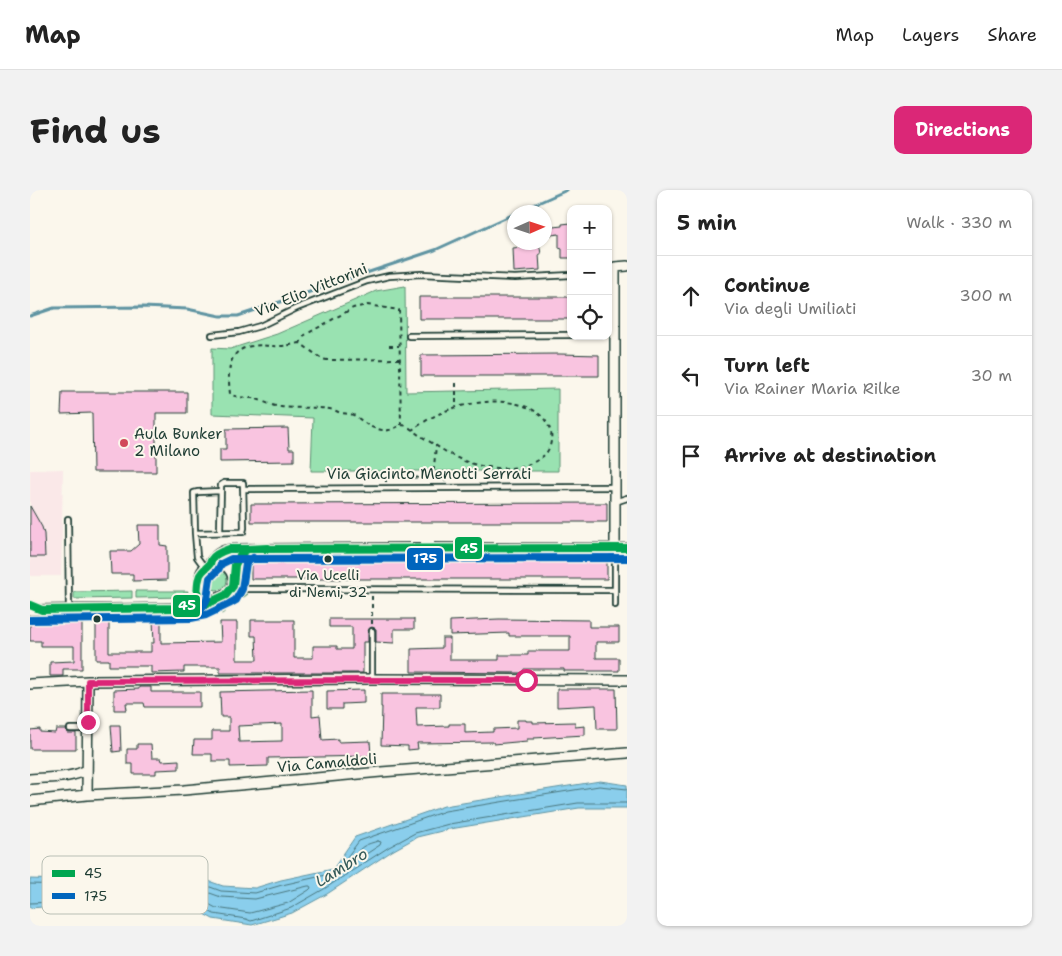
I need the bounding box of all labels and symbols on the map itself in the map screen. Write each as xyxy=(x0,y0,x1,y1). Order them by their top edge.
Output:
north arrow xyxy=(507,205,552,250)
street label: Via Elio Vittorini xyxy=(252,258,370,322)
place label: Aula Bunker 2 Milano xyxy=(134,424,222,461)
marker: Aula Bunker 2 Milano xyxy=(118,437,130,449)
street label: Via Giacinto Menotti Serrati xyxy=(327,464,532,484)
line badge: 45 xyxy=(454,536,483,560)
text: 45 xyxy=(460,539,478,557)
line badge: 175 xyxy=(406,547,444,571)
text: 175 xyxy=(413,549,437,567)
marker: Via Ucelli di Nemi, 32 xyxy=(323,554,333,564)
place label: Via Ucelli di Nemi, 32 xyxy=(289,566,367,601)
line badge: 45 xyxy=(172,594,201,618)
text: 45 xyxy=(178,596,196,614)
unlabelled marker xyxy=(92,614,102,624)
route start xyxy=(515,669,538,692)
route end xyxy=(77,711,100,734)
street label: Via Camaldoli xyxy=(276,749,378,777)
water label: Lambro xyxy=(311,843,372,892)
legend xyxy=(42,856,208,914)
text: 45 xyxy=(84,864,102,882)
text: 175 xyxy=(84,887,107,905)

